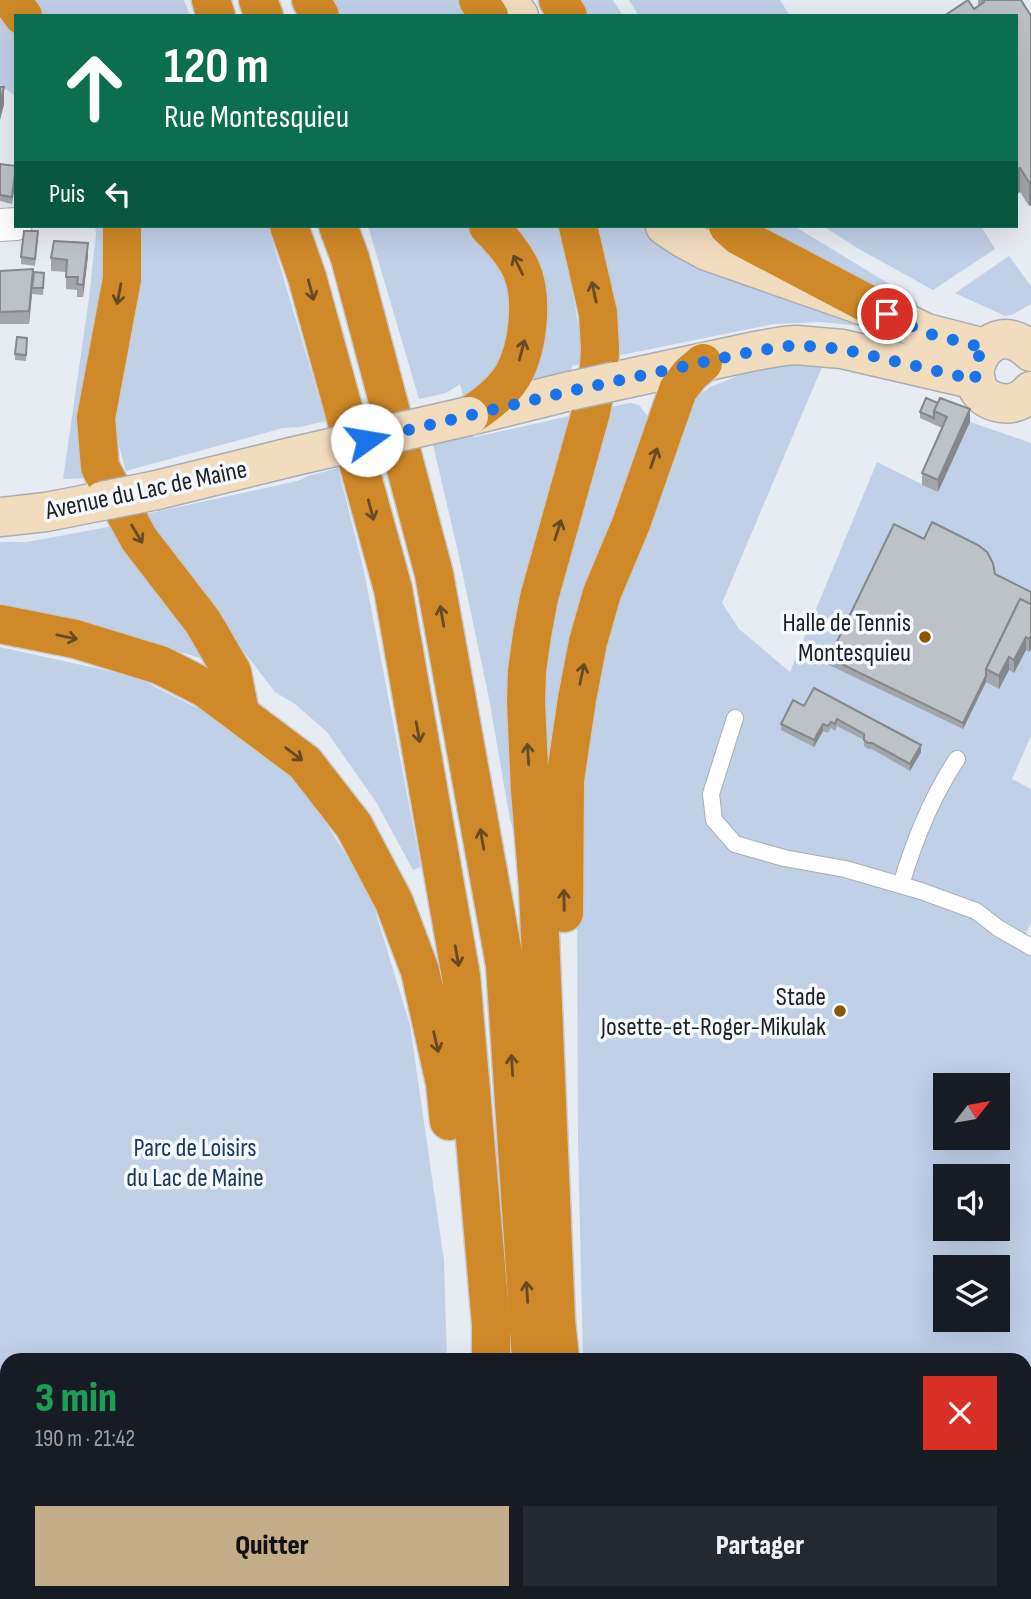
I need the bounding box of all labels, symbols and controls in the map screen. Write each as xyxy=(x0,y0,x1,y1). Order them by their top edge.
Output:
text: 120 m xyxy=(164,38,269,97)
icon: ahead xyxy=(49,42,140,133)
text: Rue Montesquieu xyxy=(164,98,349,137)
icon: left xyxy=(99,175,137,213)
text: Puis xyxy=(49,179,85,210)
one-way arrow xyxy=(510,255,524,276)
one-way arrow xyxy=(305,279,318,301)
one-way arrow xyxy=(587,281,600,304)
one-way arrow xyxy=(111,282,125,305)
pin xyxy=(857,284,917,344)
icon: arrive xyxy=(868,295,906,333)
one-way arrow xyxy=(516,339,529,361)
position arrow xyxy=(330,403,404,477)
one-way arrow xyxy=(648,448,661,470)
street label: Avenue du Lac de Maine xyxy=(42,454,250,527)
one-way arrow xyxy=(366,499,379,521)
one-way arrow xyxy=(553,519,565,541)
one-way arrow xyxy=(130,523,144,543)
one-way arrow xyxy=(435,605,448,627)
place label: Halle de Tennis Montesquieu xyxy=(782,608,911,669)
marker: Halle de Tennis Montesquieu xyxy=(917,629,933,645)
one-way arrow xyxy=(55,631,78,645)
one-way arrow xyxy=(575,663,589,686)
one-way arrow xyxy=(412,720,425,743)
one-way arrow xyxy=(521,743,534,765)
one-way arrow xyxy=(284,747,303,762)
one-way arrow xyxy=(475,828,489,851)
one-way arrow xyxy=(557,888,571,911)
one-way arrow xyxy=(451,944,465,967)
place label: Stade Josette-et-Roger-Mikulak xyxy=(600,982,826,1043)
marker: Stade Josette-et-Roger-Mikulak xyxy=(832,1003,848,1019)
one-way arrow xyxy=(429,1030,443,1053)
one-way arrow xyxy=(505,1054,518,1076)
north arrow xyxy=(933,1073,1010,1150)
map controls xyxy=(933,1073,1010,1332)
park label: Parc de Loisirs du Lac de Maine xyxy=(126,1133,264,1194)
button: sound xyxy=(933,1164,1010,1241)
button: layers xyxy=(933,1255,1010,1332)
one-way arrow xyxy=(520,1281,533,1303)
text: 3 min xyxy=(35,1373,117,1424)
button: close xyxy=(923,1376,997,1450)
text: 190 m · 21:42 xyxy=(35,1425,135,1453)
button: Quitter xyxy=(35,1506,509,1586)
button: Partager xyxy=(523,1506,997,1586)

